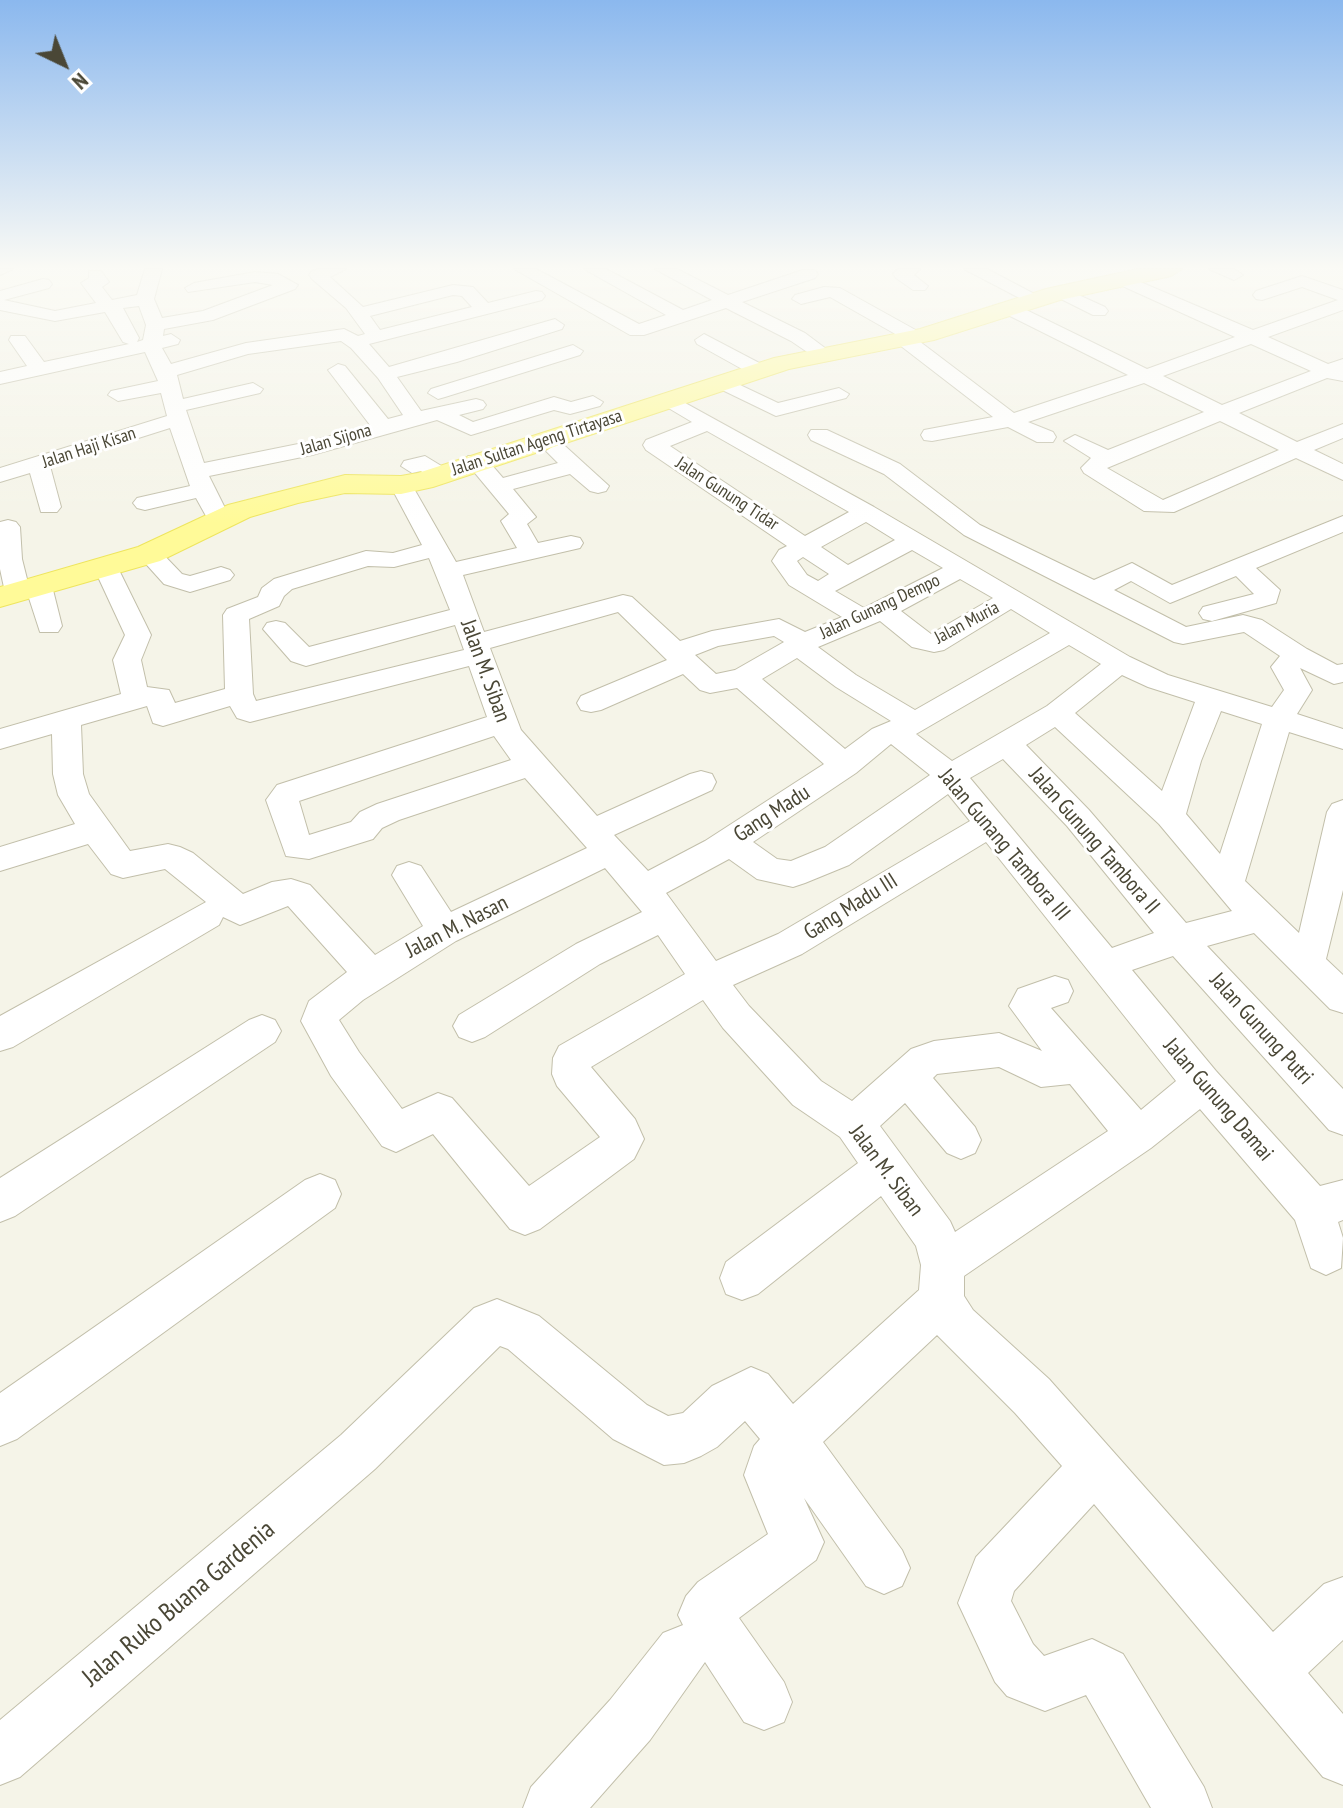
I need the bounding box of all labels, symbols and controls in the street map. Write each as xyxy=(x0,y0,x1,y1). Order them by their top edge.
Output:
north arrow xyxy=(24,24,104,104)
text: N xyxy=(66,67,94,96)
street label: Jalan Sultan Ageng Tirtayasa xyxy=(449,405,625,481)
street label: Jalan Sijona xyxy=(298,420,374,460)
street label: Jalan Haji Kisan xyxy=(40,423,138,473)
street label: Jalan Gunung Tidar xyxy=(671,453,783,535)
street label: Jalan Gunang Dempo xyxy=(816,570,944,644)
street label: Jalan Muria xyxy=(931,597,1003,649)
street label: Jalan M. Siban xyxy=(454,616,516,726)
street label: Jalan Gunung Tambora II xyxy=(1023,762,1165,920)
street label: Jalan Gunang Tambora III xyxy=(933,764,1075,926)
street label: Gang Madu xyxy=(729,780,815,848)
street label: Gang Madu III xyxy=(799,868,903,946)
street label: Jalan M. Nasan xyxy=(401,890,513,964)
street label: Jalan Gunung Putri xyxy=(1204,968,1318,1090)
street label: Jalan Gunung Damai xyxy=(1158,1033,1278,1167)
street label: Jalan M. Siban xyxy=(843,1120,929,1222)
street label: Jalan Ruko Buana Gardenia xyxy=(77,1514,281,1694)

